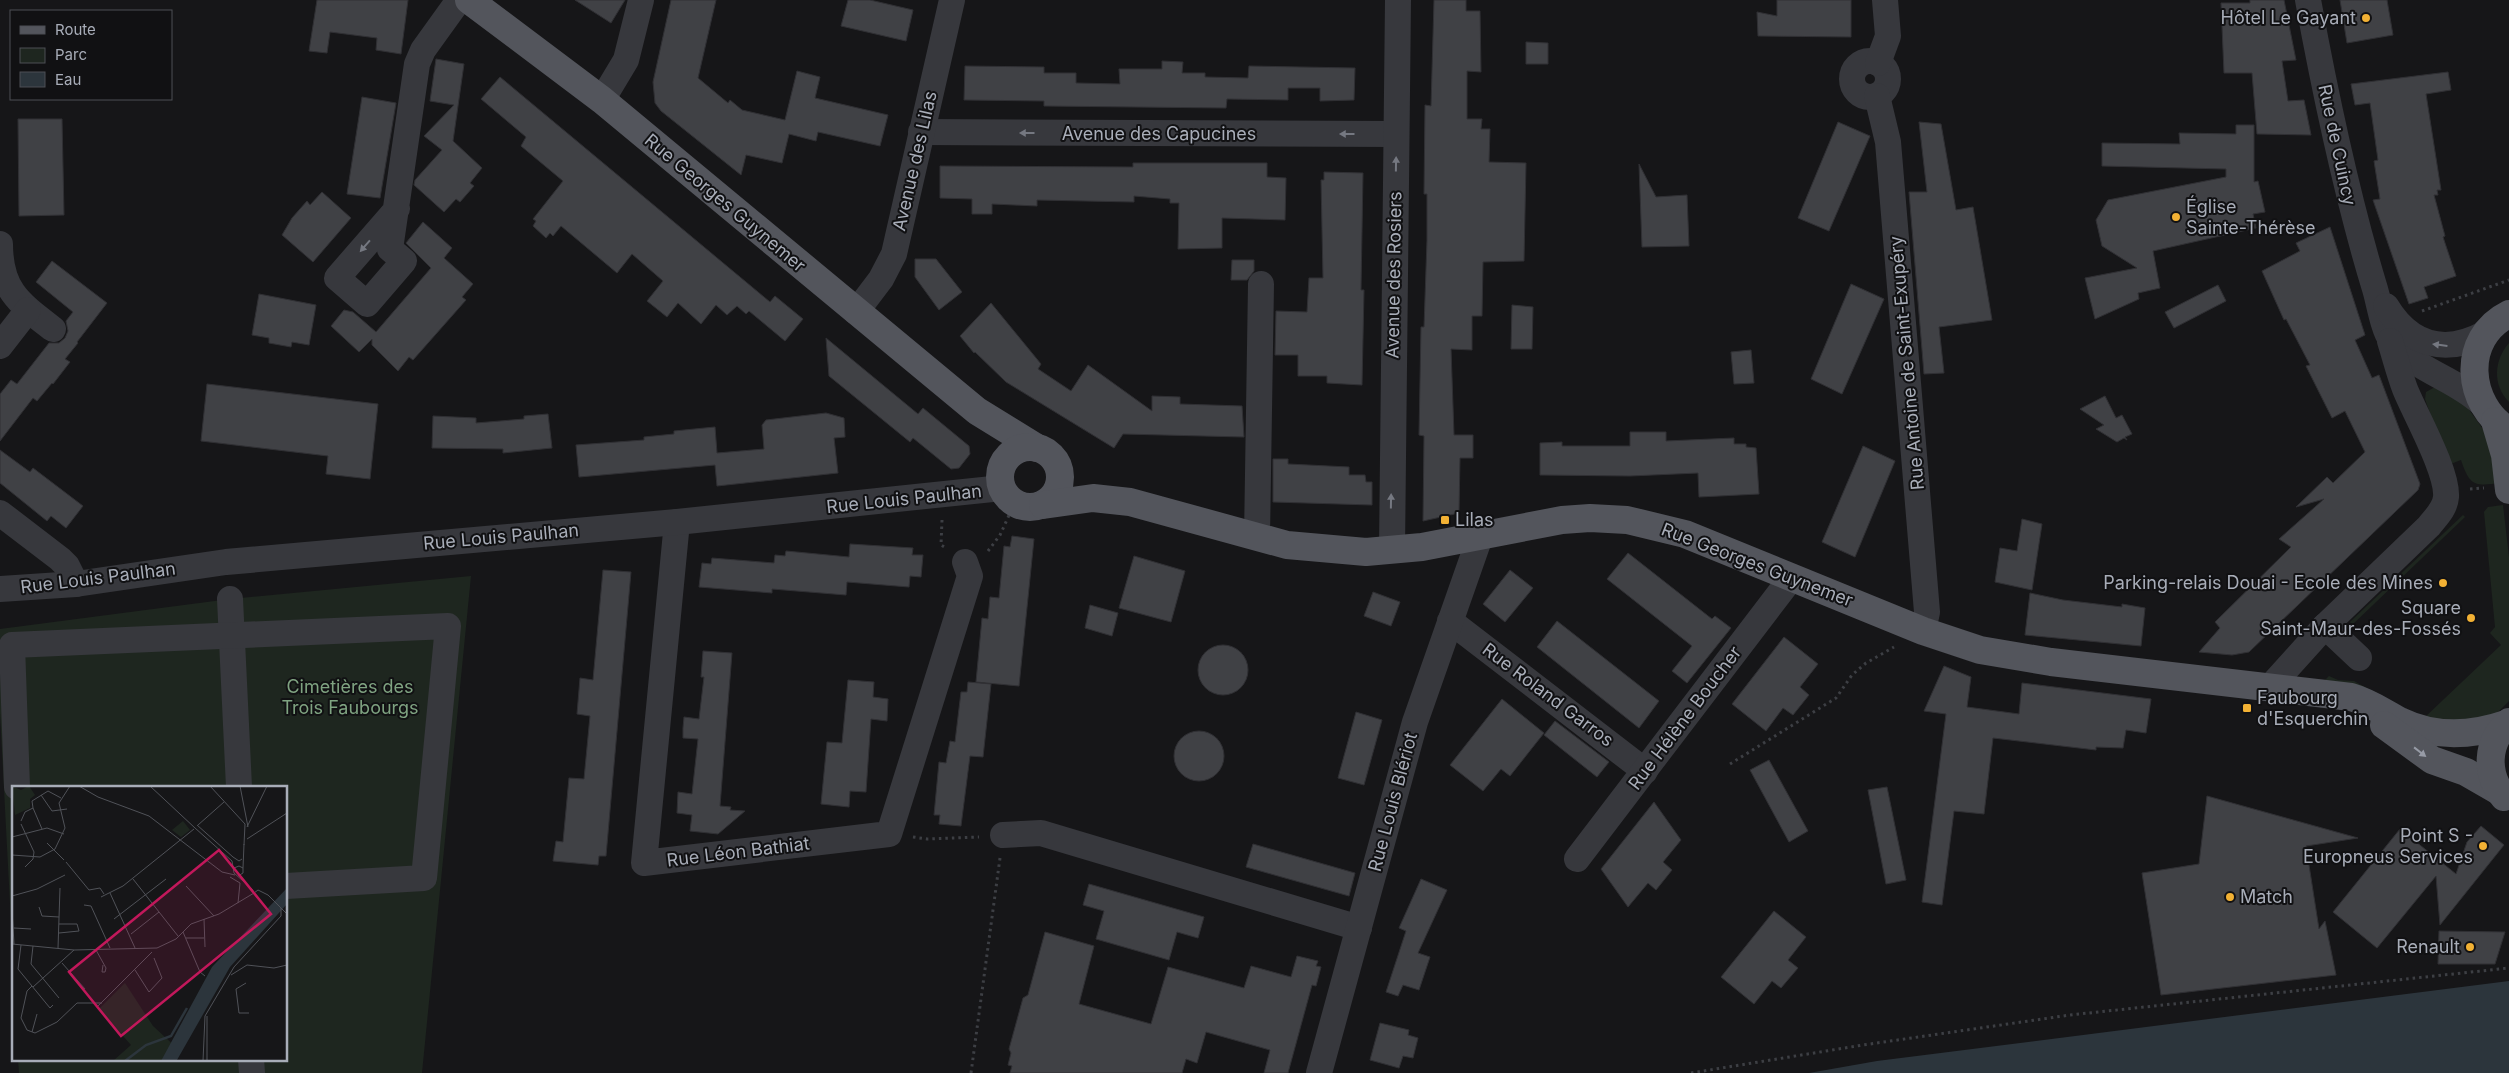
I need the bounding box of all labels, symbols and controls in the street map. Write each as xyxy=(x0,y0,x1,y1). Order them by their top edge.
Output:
place label: Hôtel Le Gayant xyxy=(2221,7,2356,28)
legend xyxy=(10,10,172,100)
marker: Hôtel Le Gayant xyxy=(2360,12,2372,24)
text: Route xyxy=(55,20,96,39)
text: Parc xyxy=(55,45,87,64)
text: Eau xyxy=(55,70,81,89)
street label: Rue de Cuincy xyxy=(2314,82,2361,207)
street label: Avenue des Lilas xyxy=(888,89,941,233)
street label: Avenue des Capucines xyxy=(1062,123,1256,144)
street label: Rue Georges Guynemer xyxy=(641,129,810,276)
one-way arrow xyxy=(1019,129,1035,137)
one-way arrow xyxy=(1339,130,1355,138)
one-way arrow xyxy=(1392,156,1400,172)
street label: Avenue des Rosiers xyxy=(1382,191,1405,359)
place label: Église Sainte-Thérèse xyxy=(2186,195,2316,238)
marker: Église Sainte-Thérèse xyxy=(2170,211,2182,223)
street label: Rue Antoine de Saint-Exupéry xyxy=(1885,235,1928,491)
one-way arrow xyxy=(360,240,371,252)
one-way arrow xyxy=(2432,341,2448,349)
street label: Rue Louis Paulhan xyxy=(825,480,983,517)
one-way arrow xyxy=(1387,493,1395,509)
place label: Lilas xyxy=(1455,509,1494,530)
marker: Lilas xyxy=(1439,514,1451,526)
street label: Rue Georges Guynemer xyxy=(1658,518,1856,611)
street label: Rue Louis Paulhan xyxy=(422,519,580,554)
street label: Rue Louis Paulhan xyxy=(19,558,177,597)
place label: Parking-relais Douai - Ecole des Mines xyxy=(2103,572,2433,593)
marker: Parking-relais Douai - Ecole des Mines xyxy=(2437,577,2449,589)
place label: Square Saint-Maur-des-Fossés xyxy=(2260,597,2461,639)
marker: Square Saint-Maur-des-Fossés xyxy=(2465,612,2477,624)
street label: Rue Roland Garros xyxy=(1479,639,1618,751)
street label: Rue Hélène Boucher xyxy=(1624,642,1746,794)
park label: Cimetières des Trois Faubourgs xyxy=(281,676,419,718)
place label: Faubourg d'Esquerchin xyxy=(2257,687,2368,729)
marker: Faubourg d'Esquerchin xyxy=(2241,702,2253,714)
street label: Rue Louis Blériot xyxy=(1364,730,1421,874)
one-way arrow xyxy=(2413,746,2426,757)
inset map xyxy=(12,786,288,1060)
place label: Point S - Europneus Services xyxy=(2303,825,2473,867)
street label: Rue Léon Bathiat xyxy=(665,832,811,871)
marker: Point S - Europneus Services xyxy=(2477,840,2489,852)
place label: Match xyxy=(2240,886,2293,907)
marker: Match xyxy=(2224,891,2236,903)
place label: Renault xyxy=(2396,936,2460,957)
marker: Renault xyxy=(2464,941,2476,953)

